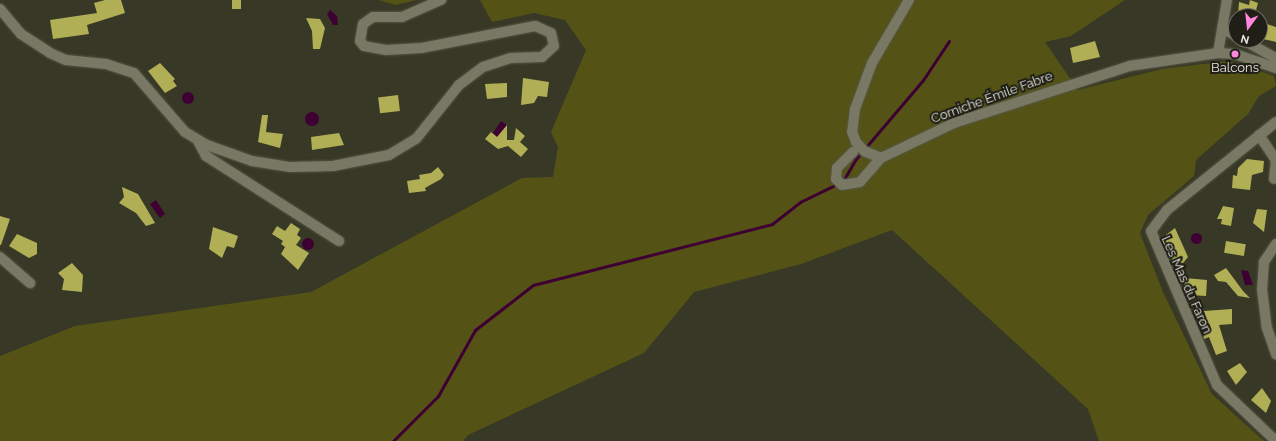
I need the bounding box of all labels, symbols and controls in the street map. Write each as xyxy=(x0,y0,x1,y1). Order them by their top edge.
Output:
north arrow xyxy=(1228,8,1268,48)
text: N xyxy=(1239,32,1251,46)
marker: Balcons xyxy=(1230,49,1240,59)
place label: Balcons xyxy=(1211,60,1259,76)
street label: Corniche Émile Fabre xyxy=(929,69,1055,127)
street label: Les Mas du Faron xyxy=(1157,234,1215,336)

